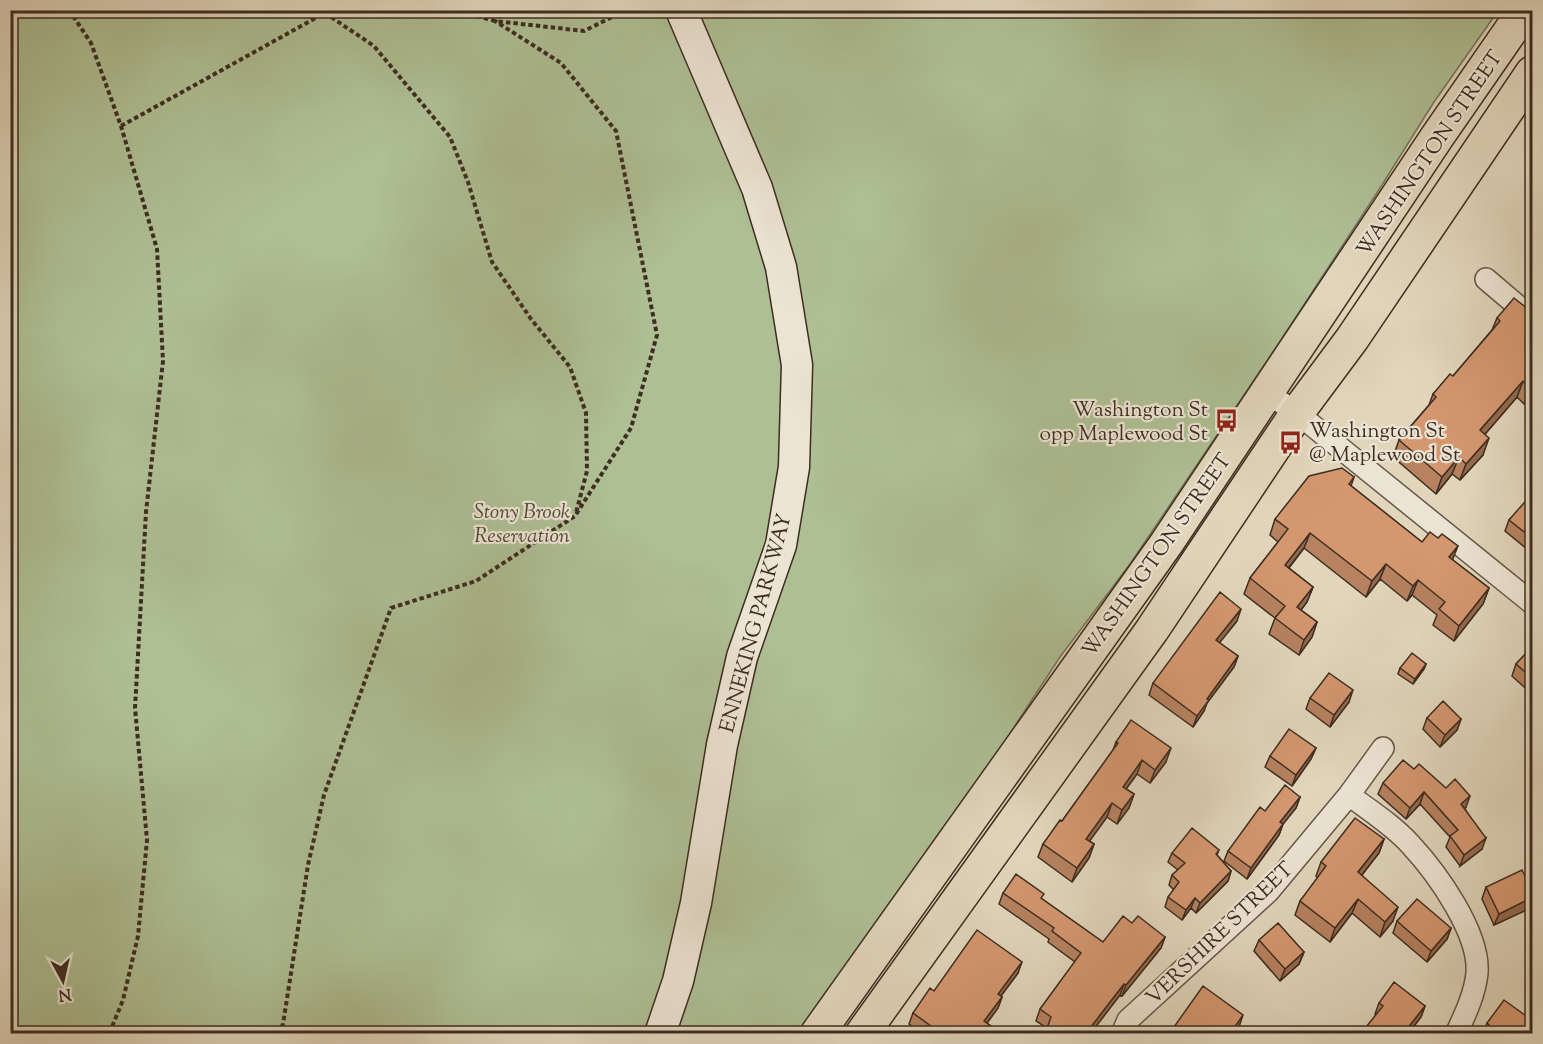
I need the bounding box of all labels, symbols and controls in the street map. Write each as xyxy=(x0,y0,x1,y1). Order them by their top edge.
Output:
street label: WASHINGTON STREET xyxy=(1350,45,1511,263)
place label: Washington St opp Maplewood St xyxy=(1040,396,1208,450)
bus stop icon: Washington St opp Maplewood St xyxy=(1213,408,1239,434)
place label: Washington St @ Maplewood St xyxy=(1309,417,1460,471)
bus stop icon: Washington St @ Maplewood St xyxy=(1278,429,1304,455)
street label: WASHINGTON STREET xyxy=(1076,448,1240,664)
park label: Stony Brook Reservation xyxy=(474,498,571,552)
street label: ENNEKING PARKWAY xyxy=(713,511,801,736)
street label: VERSHIRE STREET xyxy=(1140,856,1301,1013)
north arrow xyxy=(33,951,93,1011)
text: N xyxy=(57,981,73,1006)

